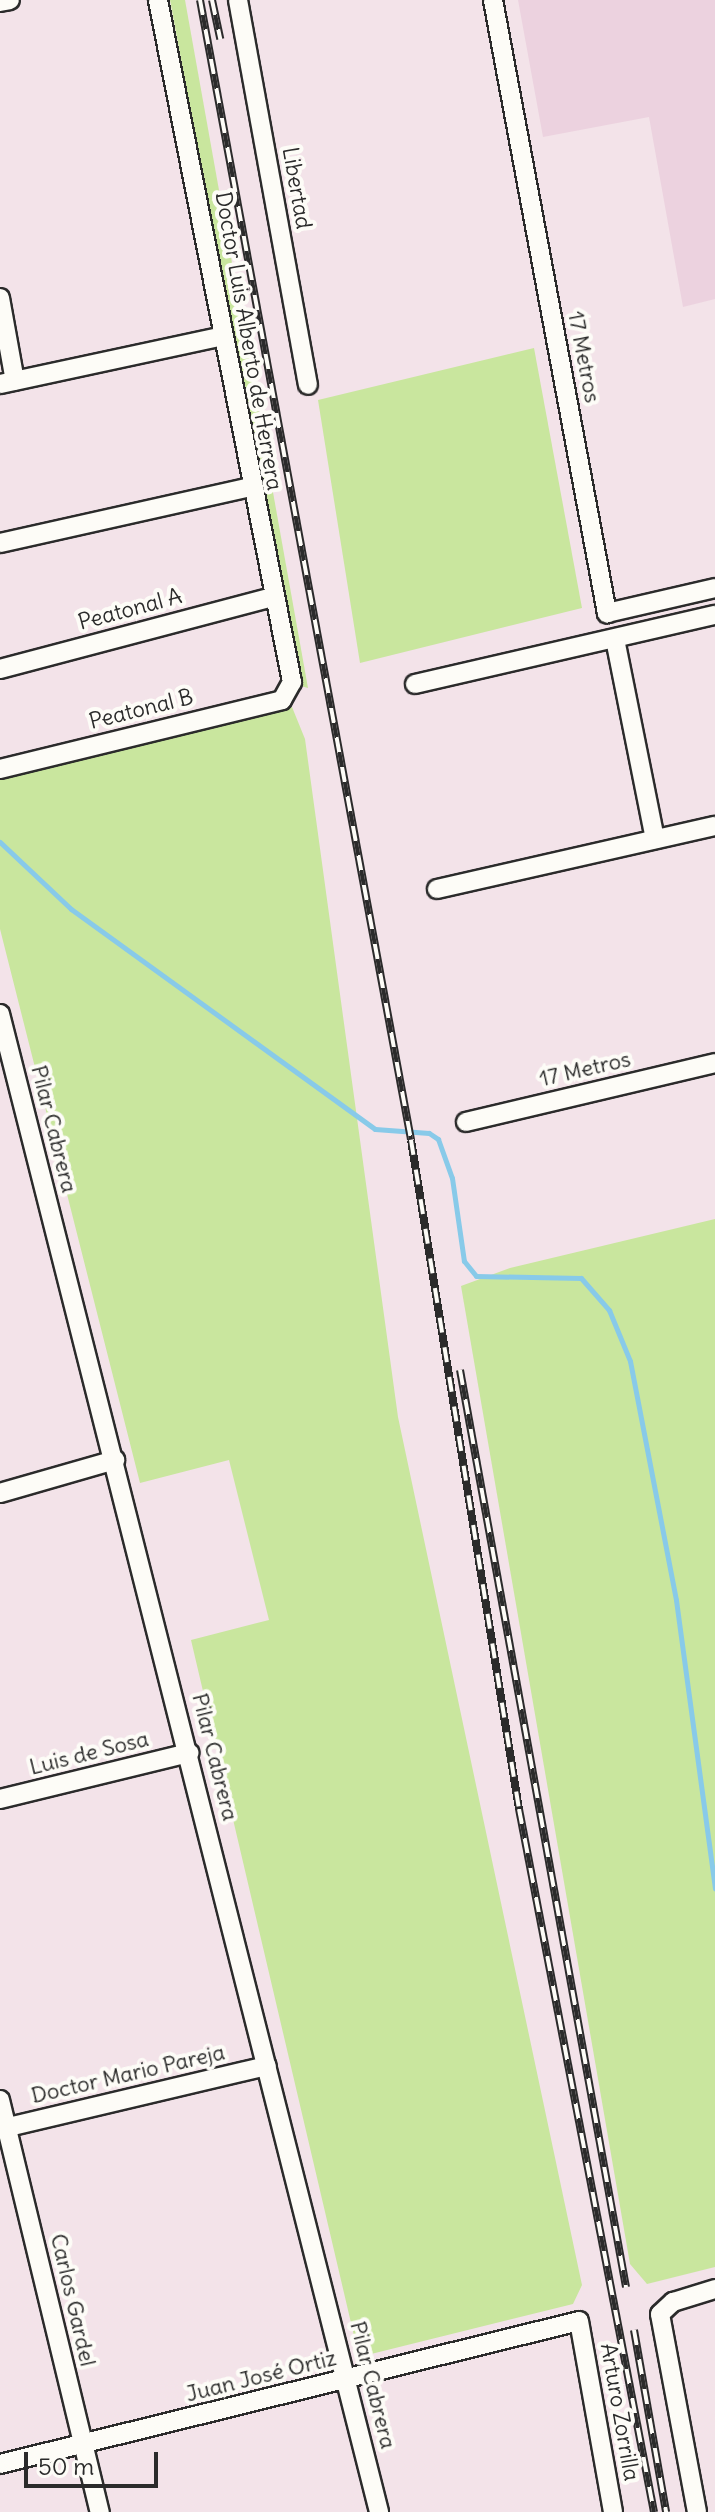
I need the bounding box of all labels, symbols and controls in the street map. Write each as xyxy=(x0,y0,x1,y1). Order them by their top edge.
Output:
street label: Libertad xyxy=(277,145,317,231)
street label: Doctor Luis Alberto de Herrera xyxy=(210,190,288,492)
street label: 17 Metros xyxy=(562,309,606,405)
street label: Peatonal A xyxy=(75,583,185,635)
street label: Peatonal B xyxy=(86,683,196,735)
street label: 17 Metros xyxy=(537,1046,633,1092)
street label: Pilar Cabrera xyxy=(25,1063,83,1195)
street label: Pilar Cabrera xyxy=(186,1691,244,1823)
street label: Luis de Sosa xyxy=(27,1725,151,1781)
street label: Doctor Mario Pareja xyxy=(29,2039,227,2109)
street label: Carlos Gardel xyxy=(45,2231,101,2369)
street label: Pilar Cabrera xyxy=(344,2319,402,2451)
street label: Arturo Zorrilla xyxy=(595,2341,645,2483)
street label: Juan José Ortiz xyxy=(183,2345,339,2407)
scale bar xyxy=(28,2436,162,2486)
text: 50 m xyxy=(38,2451,94,2481)

